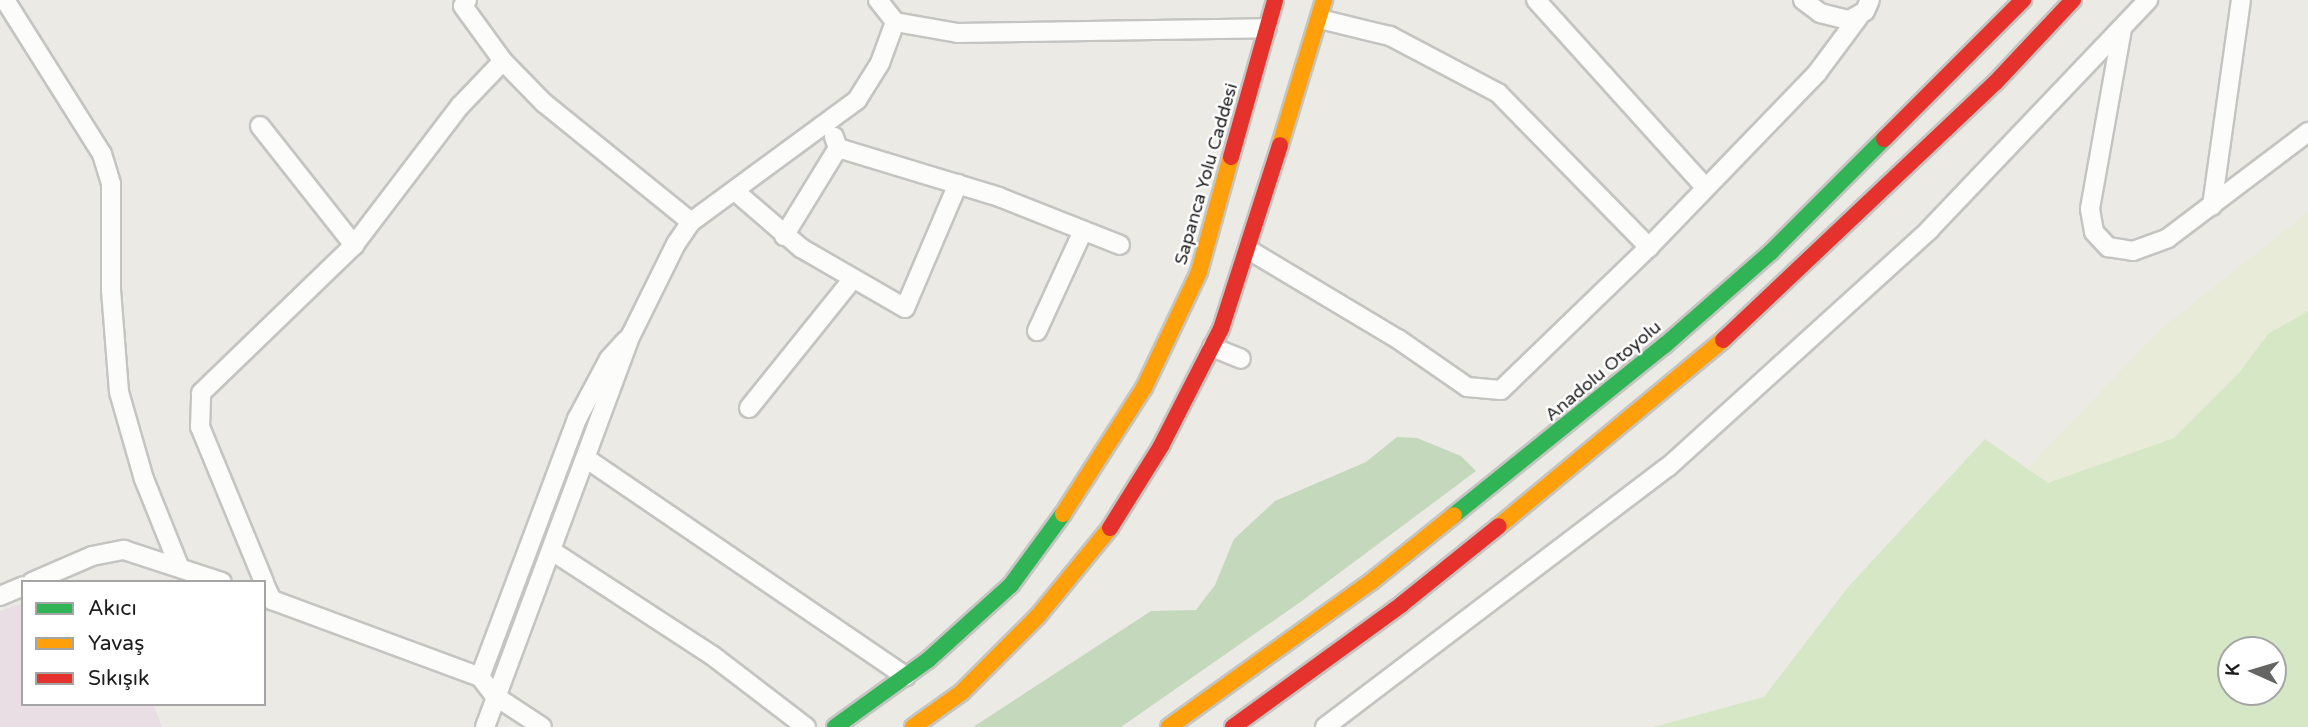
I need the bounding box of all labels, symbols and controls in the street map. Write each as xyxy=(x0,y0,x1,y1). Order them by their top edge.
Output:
street label: Sapanca Yolu Caddesi xyxy=(1170,81,1242,267)
street label: Anadolu Otoyolu xyxy=(1541,316,1665,426)
legend xyxy=(21,580,266,706)
text: Akıcı xyxy=(88,596,137,621)
text: Yavaş xyxy=(88,631,144,656)
north arrow xyxy=(2217,636,2287,706)
text: K xyxy=(2222,663,2244,677)
text: Sıkışık xyxy=(88,666,149,691)

